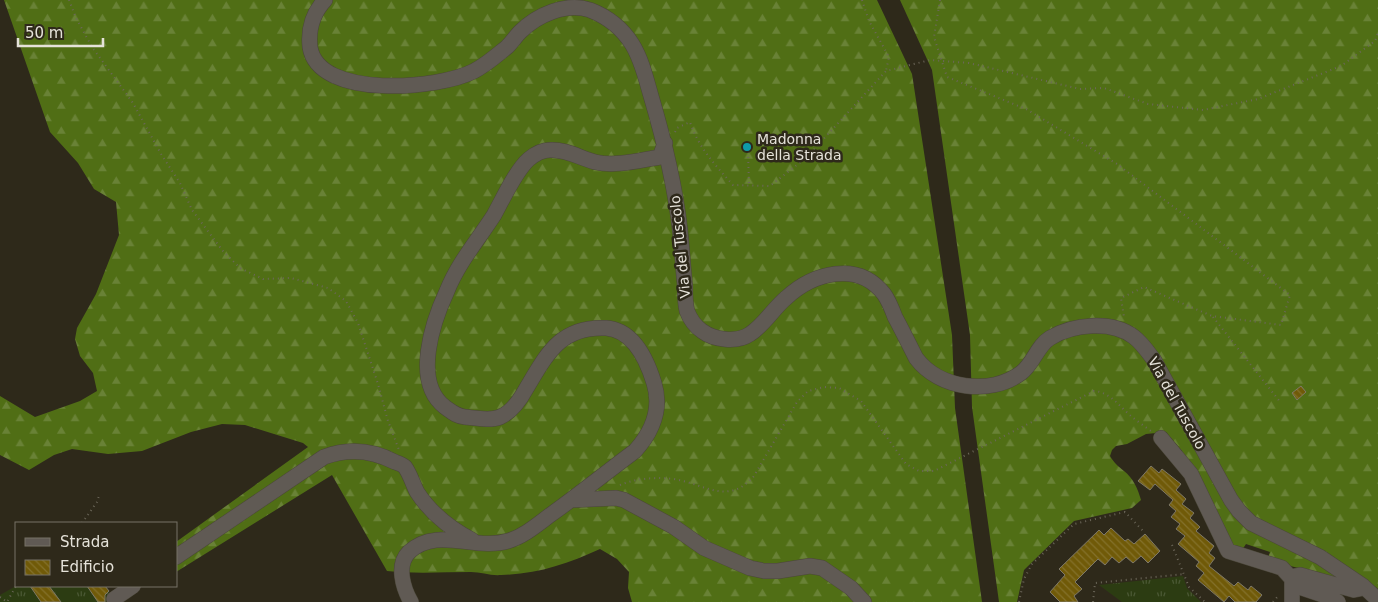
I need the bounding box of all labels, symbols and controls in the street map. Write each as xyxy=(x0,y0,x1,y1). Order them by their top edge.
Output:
scale bar xyxy=(18,15,102,47)
text: 50 m xyxy=(25,24,63,42)
place label: Madonna della Strada xyxy=(757,131,842,163)
marker: Madonna della Strada xyxy=(741,141,753,153)
street label: Via del Tuscolo xyxy=(667,195,693,299)
street label: Via del Tuscolo xyxy=(1145,354,1209,452)
legend xyxy=(15,522,178,587)
text: Strada xyxy=(60,533,109,551)
text: Edificio xyxy=(60,558,114,576)

